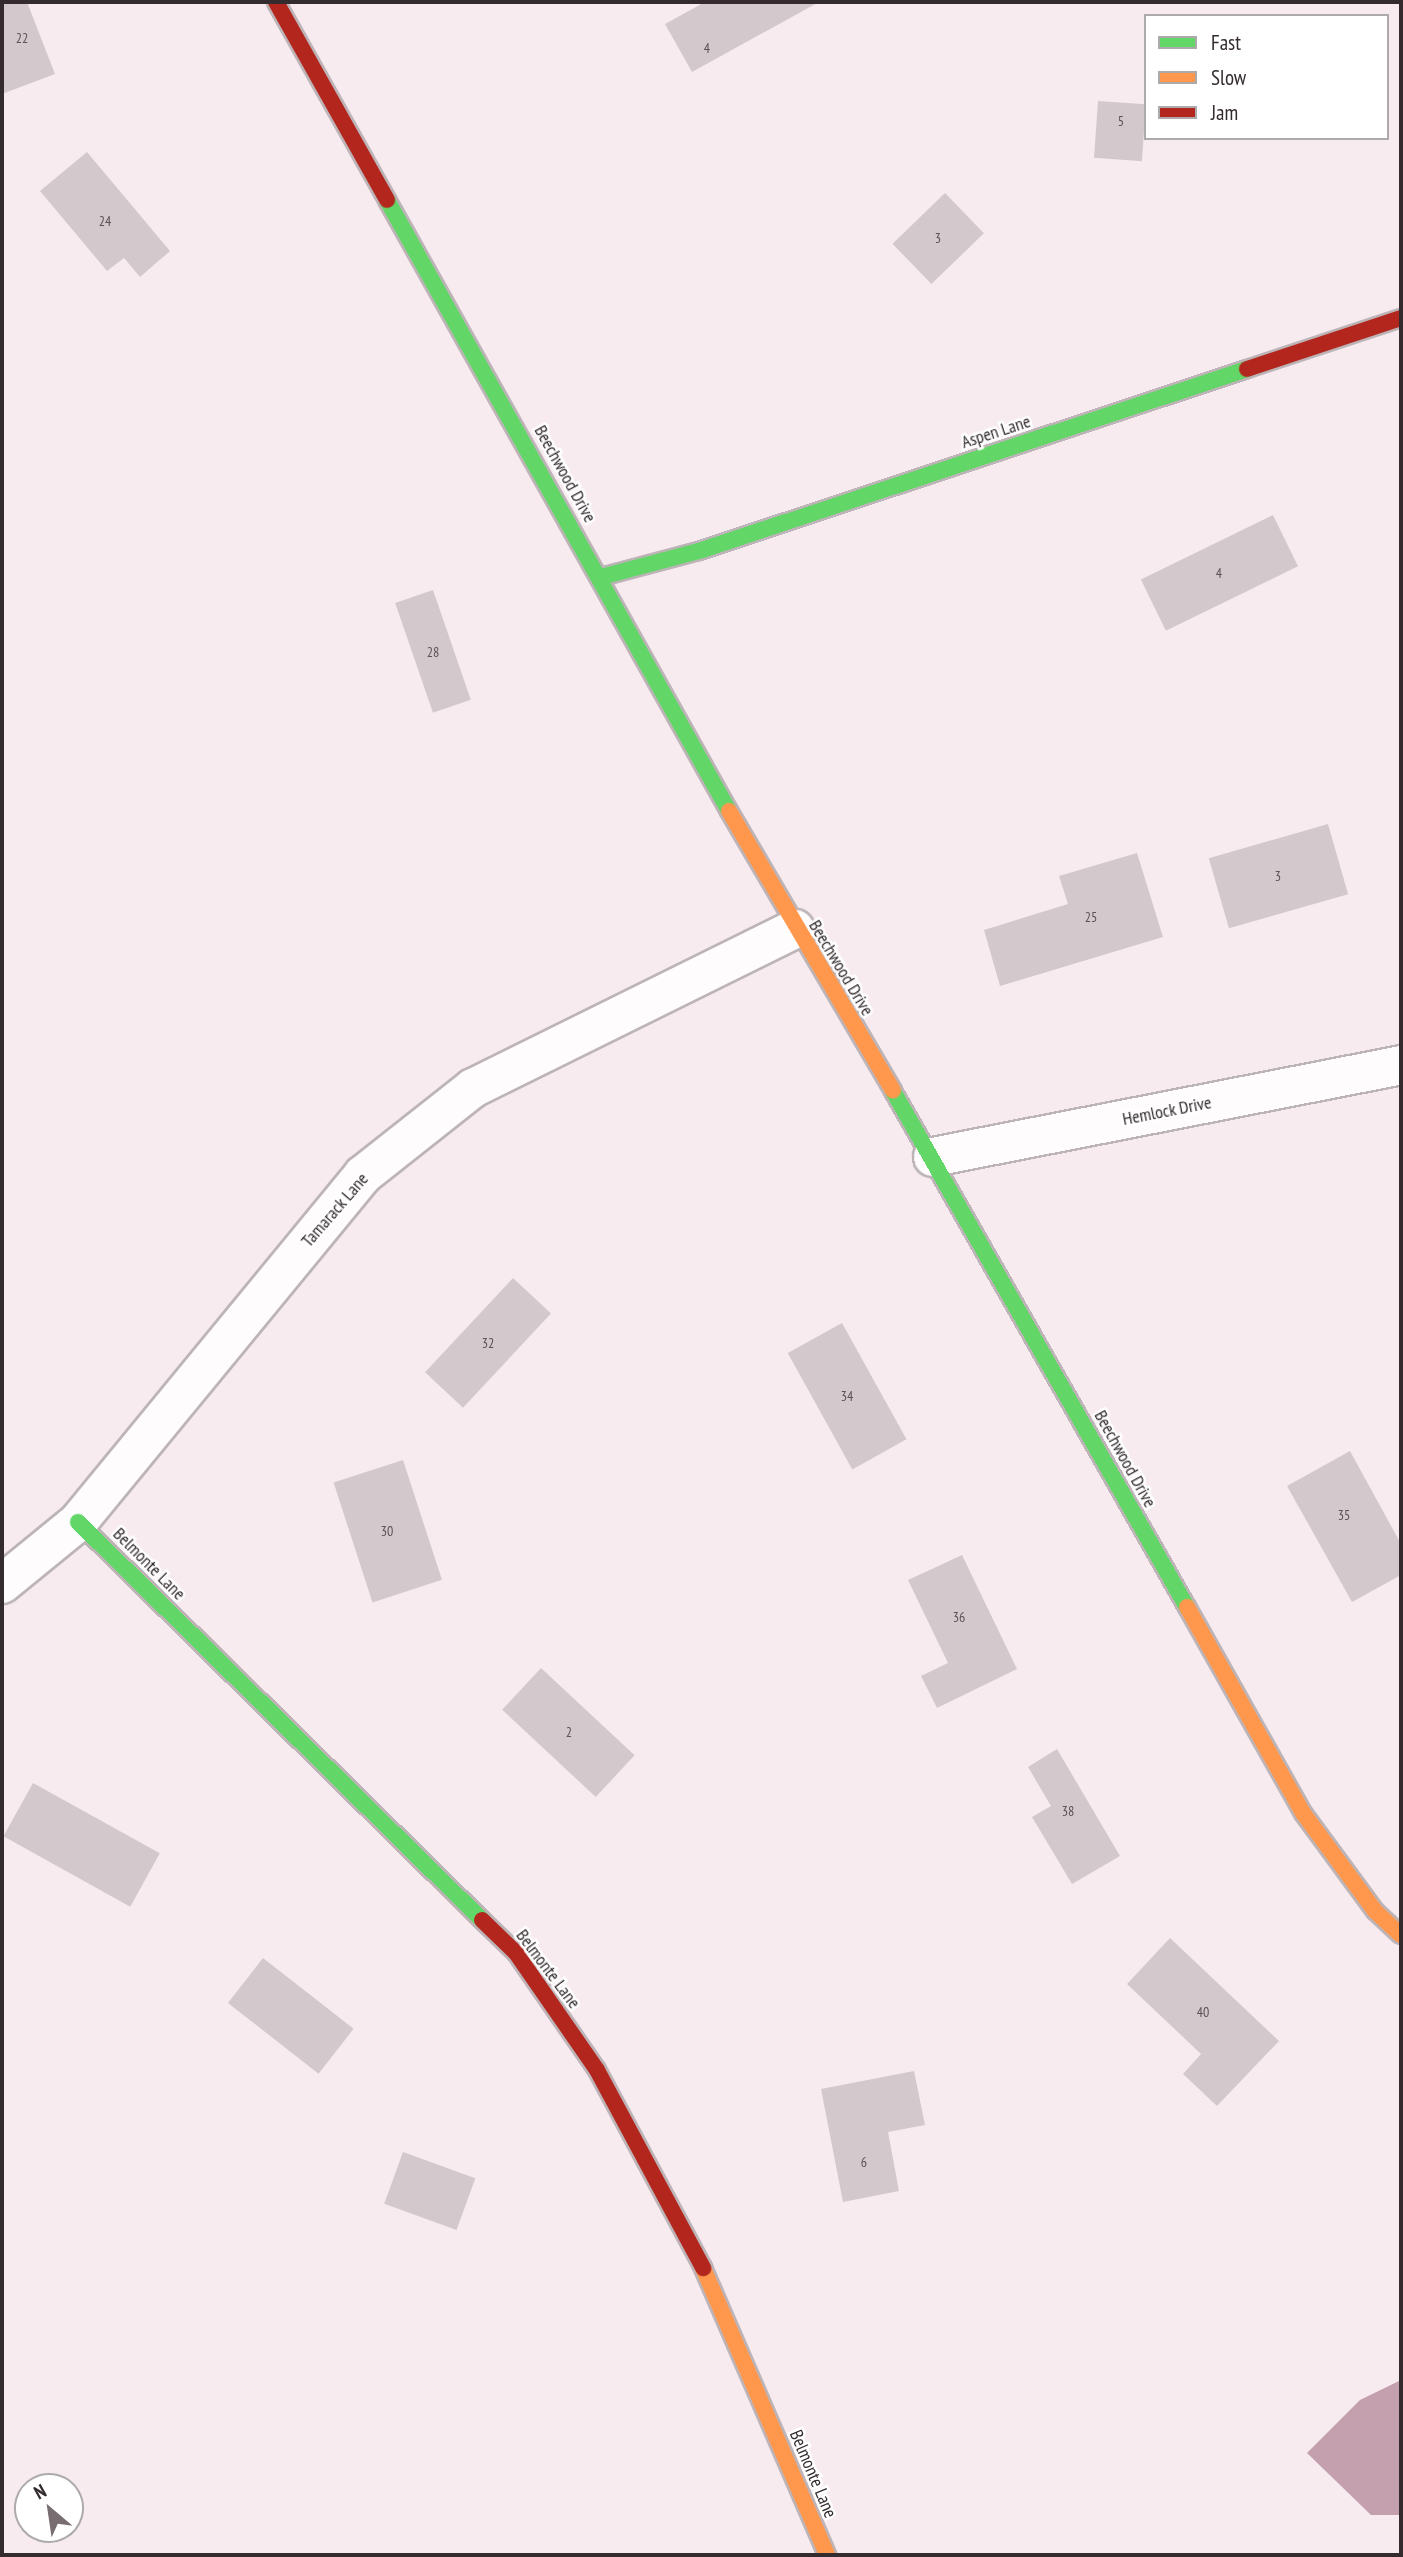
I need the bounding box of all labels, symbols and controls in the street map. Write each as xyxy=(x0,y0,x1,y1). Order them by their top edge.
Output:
legend xyxy=(1144,14,1389,140)
text: Fast xyxy=(1211,29,1241,56)
house number: 22 xyxy=(16,30,28,46)
house number: 4 xyxy=(704,40,710,56)
text: Slow xyxy=(1211,64,1246,91)
text: Jam xyxy=(1211,99,1238,126)
house number: 5 xyxy=(1118,113,1124,129)
house number: 24 xyxy=(99,213,111,229)
house number: 3 xyxy=(935,230,941,246)
street label: Aspen Lane xyxy=(959,411,1033,453)
street label: Beechwood Drive xyxy=(529,422,601,526)
house number: 4 xyxy=(1216,565,1222,581)
house number: 28 xyxy=(427,644,439,660)
house number: 3 xyxy=(1275,868,1281,884)
house number: 25 xyxy=(1085,909,1097,925)
street label: Beechwood Drive xyxy=(804,916,878,1020)
street label: Hemlock Drive xyxy=(1120,1092,1214,1130)
street label: Tamarack Lane xyxy=(297,1168,373,1252)
house number: 32 xyxy=(482,1335,494,1351)
house number: 34 xyxy=(841,1388,853,1404)
street label: Beechwood Drive xyxy=(1089,1407,1161,1511)
house number: 35 xyxy=(1338,1507,1350,1523)
street label: Belmonte Lane xyxy=(108,1523,190,1605)
house number: 30 xyxy=(381,1523,393,1539)
house number: 36 xyxy=(953,1609,965,1625)
house number: 2 xyxy=(566,1724,572,1740)
house number: 38 xyxy=(1062,1803,1074,1819)
street label: Belmonte Lane xyxy=(511,1925,585,2013)
house number: 40 xyxy=(1197,2004,1209,2020)
house number: 6 xyxy=(861,2154,867,2170)
street label: Belmonte Lane xyxy=(785,2427,841,2521)
north arrow xyxy=(14,2473,84,2543)
text: N xyxy=(29,2478,50,2504)

